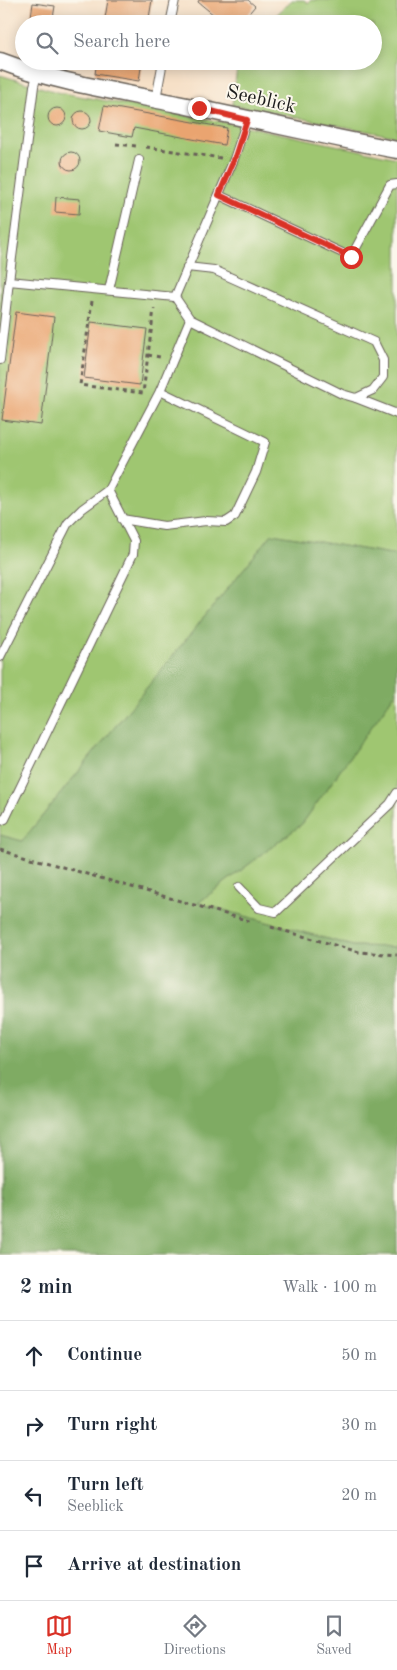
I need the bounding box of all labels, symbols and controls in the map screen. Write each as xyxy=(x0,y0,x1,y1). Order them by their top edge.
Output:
search box xyxy=(15,15,382,70)
icon: search xyxy=(33,29,61,57)
text: Search here xyxy=(73,33,170,52)
street label: Seeblick xyxy=(224,82,298,118)
route end xyxy=(188,97,211,120)
route start xyxy=(340,246,363,269)
text: 2 min xyxy=(20,1277,73,1298)
text: Walk · 100 m xyxy=(282,1280,377,1296)
icon: ahead xyxy=(20,1342,48,1370)
text: Continue xyxy=(67,1346,142,1365)
text: 50 m xyxy=(341,1348,377,1364)
icon: right xyxy=(20,1412,48,1440)
text: Turn right xyxy=(67,1416,157,1435)
text: 30 m xyxy=(341,1418,377,1434)
text: Turn left xyxy=(67,1476,144,1495)
icon: left xyxy=(20,1482,48,1510)
text: 20 m xyxy=(341,1488,377,1504)
text: Seeblick xyxy=(67,1499,124,1515)
icon: arrive xyxy=(20,1552,48,1580)
text: Arrive at destination xyxy=(67,1556,241,1575)
tab: Map xyxy=(45,1612,73,1659)
tab: Directions xyxy=(164,1612,226,1659)
tab: Saved xyxy=(316,1612,352,1659)

